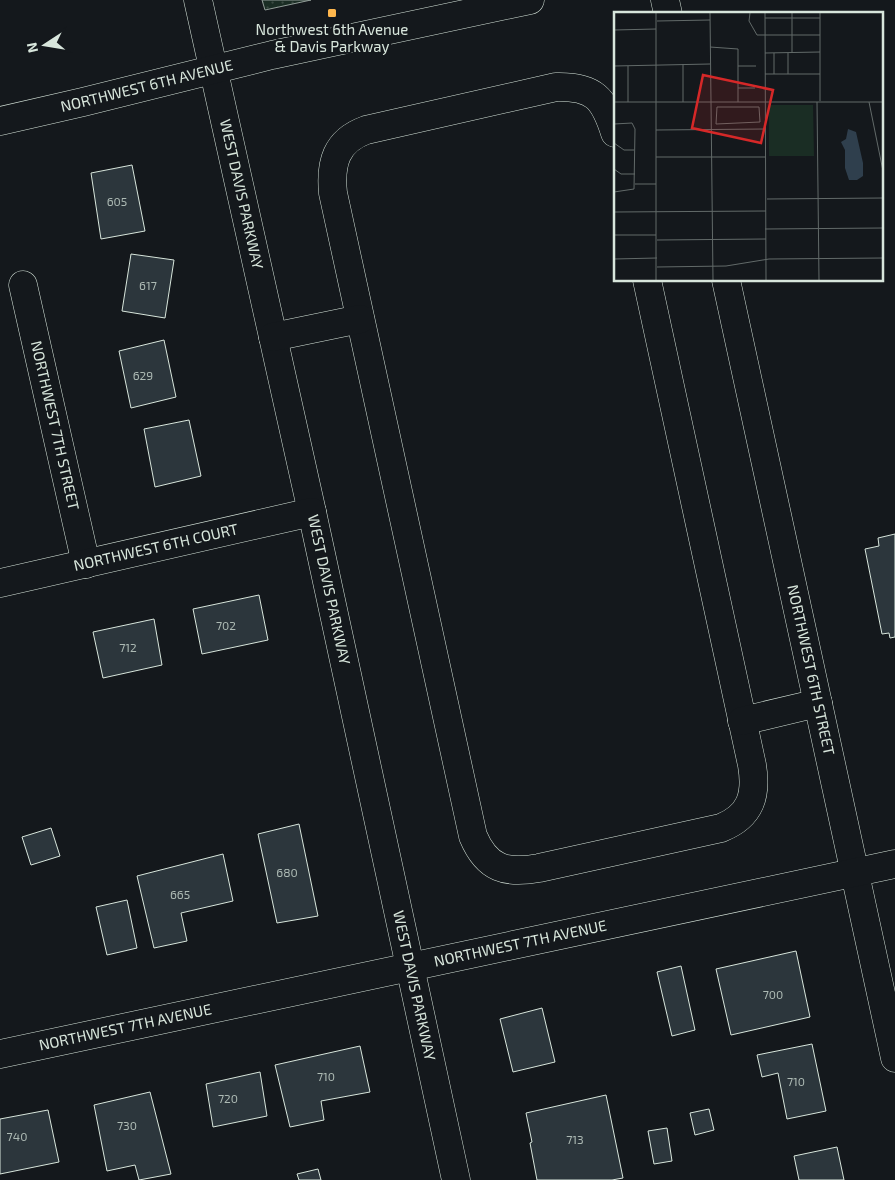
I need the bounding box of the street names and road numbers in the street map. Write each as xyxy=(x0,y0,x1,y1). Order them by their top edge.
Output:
street label: NORTHWEST 6TH AVENUE xyxy=(59,55,235,115)
street label: WEST DAVIS PARKWAY xyxy=(217,117,268,271)
street label: NORTHWEST 7TH STREET xyxy=(28,339,84,512)
street label: WEST DAVIS PARKWAY xyxy=(305,513,355,667)
street label: NORTHWEST 6TH COURT xyxy=(72,519,240,574)
street label: NORTHWEST 6TH STREET xyxy=(784,583,839,757)
street label: WEST DAVIS PARKWAY xyxy=(390,909,440,1063)
street label: NORTHWEST 7TH AVENUE xyxy=(432,915,608,970)
street label: NORTHWEST 7TH AVENUE xyxy=(37,999,213,1054)

